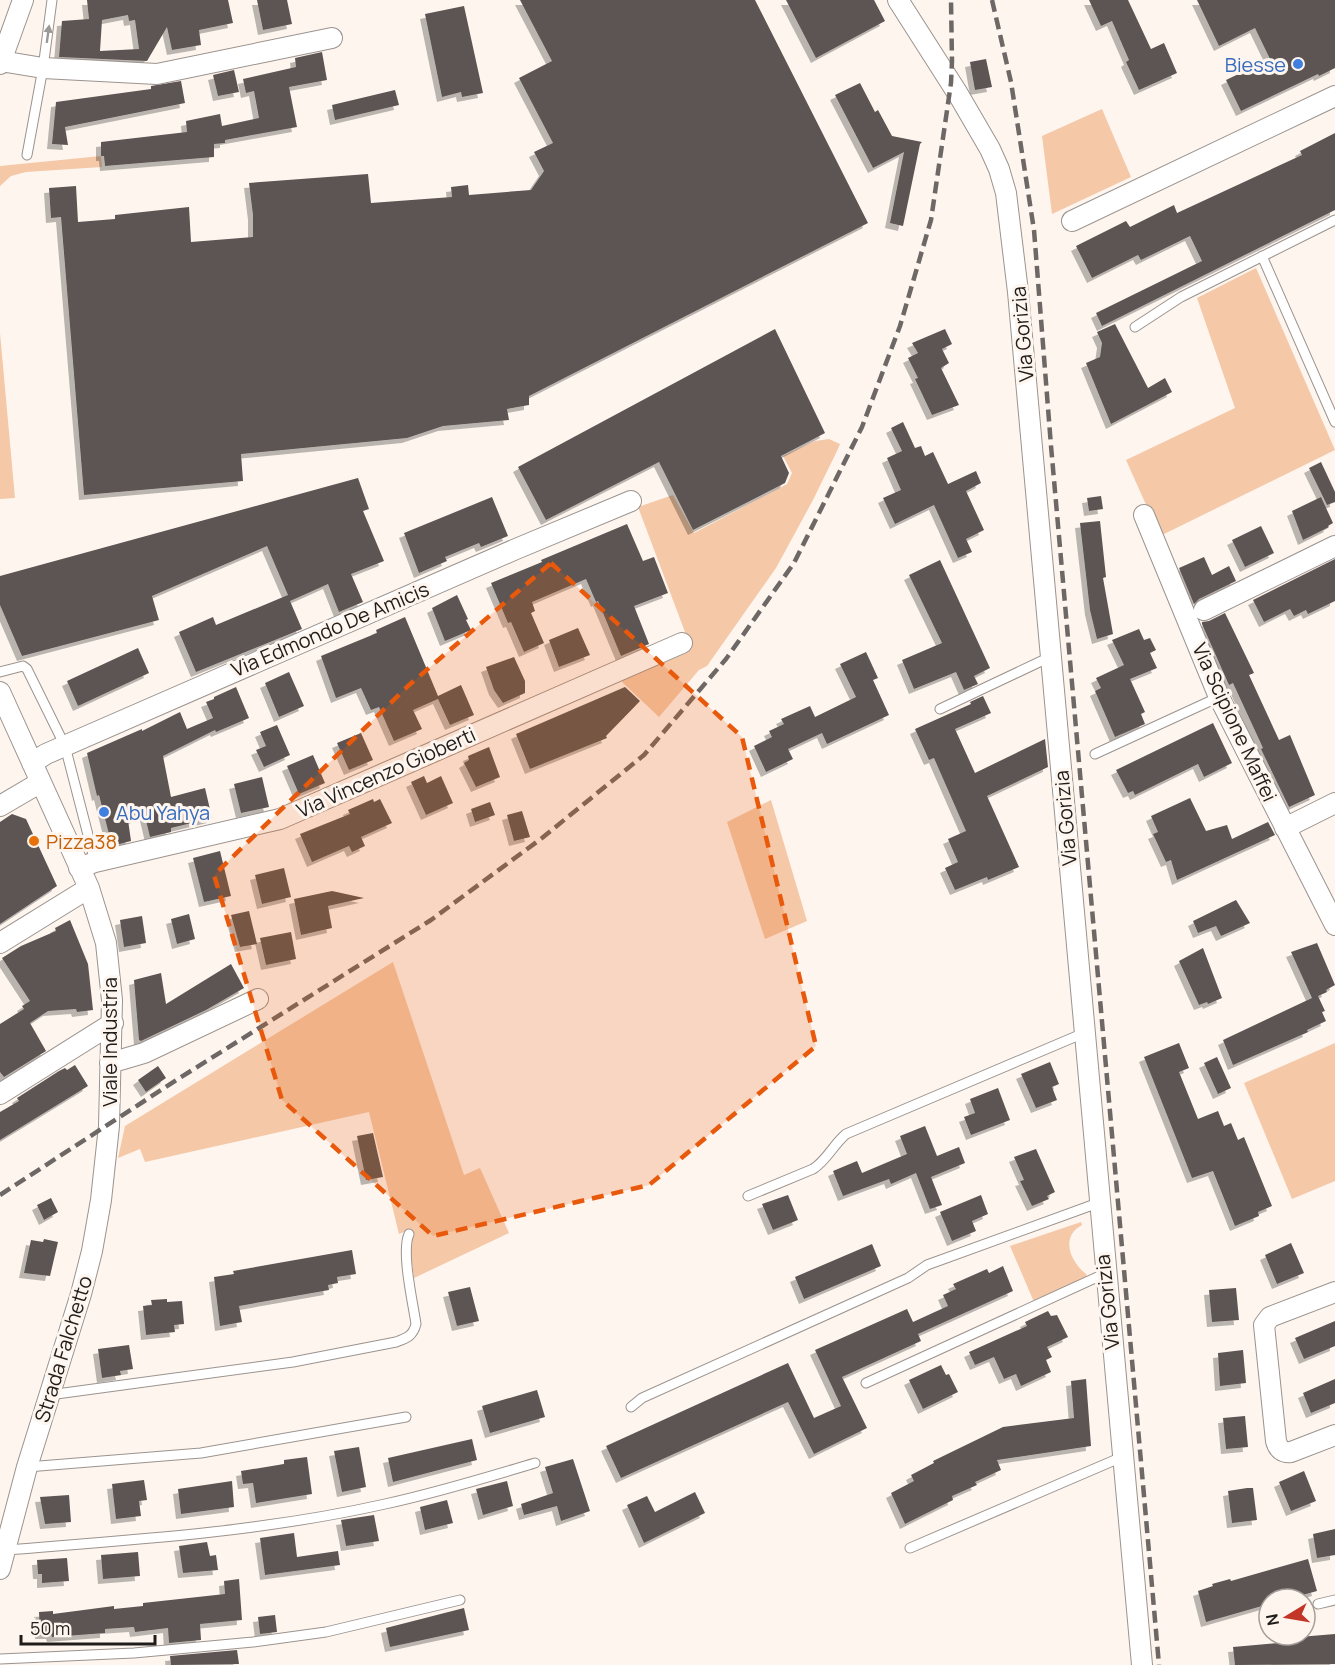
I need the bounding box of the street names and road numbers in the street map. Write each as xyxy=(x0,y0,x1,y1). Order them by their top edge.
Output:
street label: Via Gorizia xyxy=(1004,285,1040,383)
street label: Via Edmondo De Amicis xyxy=(227,575,433,683)
street label: Via Scipione Maffei xyxy=(1186,638,1284,806)
street label: Via Vincenzo Gioberti xyxy=(292,720,480,824)
street label: Via Gorizia xyxy=(1047,769,1083,867)
street label: Viale Industria xyxy=(96,977,123,1107)
street label: Via Gorizia xyxy=(1089,1253,1125,1351)
street label: Strada Falchetto xyxy=(28,1272,98,1426)

